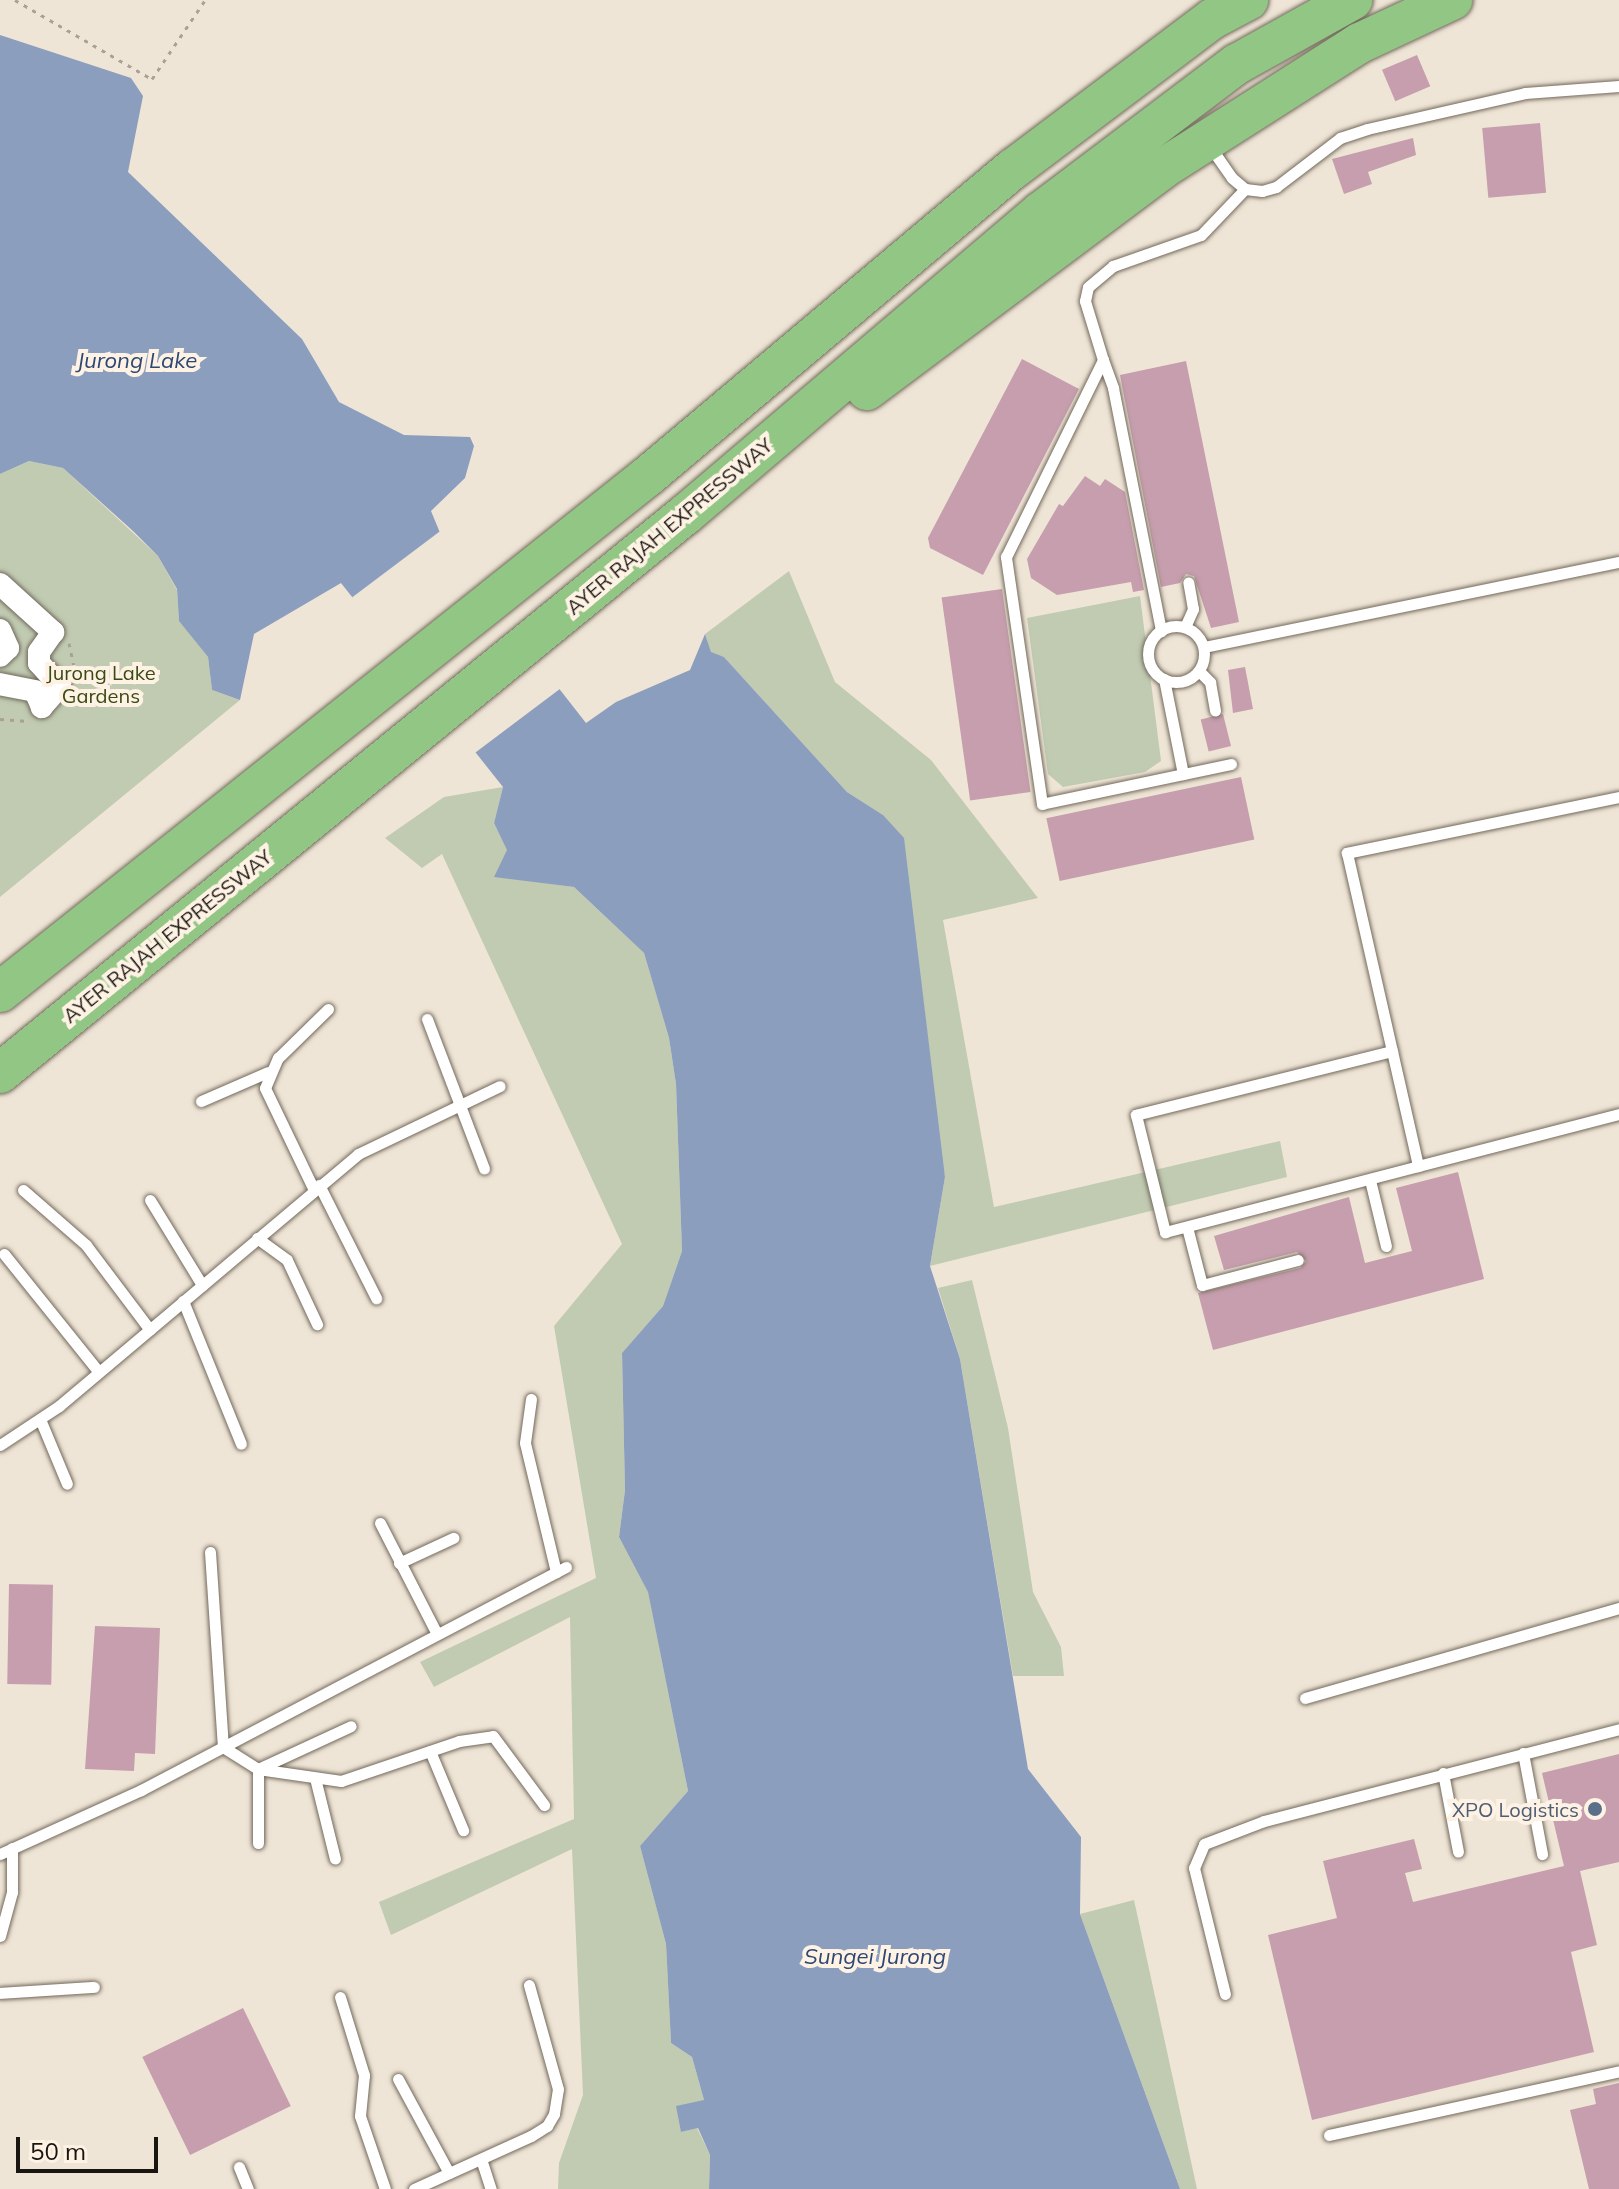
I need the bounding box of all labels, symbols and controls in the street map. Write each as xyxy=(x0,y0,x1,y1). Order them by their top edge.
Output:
water label: Jurong Lake xyxy=(77,348,197,374)
street label: AYER RAJAH EXPRESSWAY xyxy=(561,433,777,619)
park label: Jurong Lake Gardens xyxy=(46,661,156,708)
street label: AYER RAJAH EXPRESSWAY xyxy=(58,844,276,1028)
place label: XPO Logistics xyxy=(1452,1797,1579,1821)
marker: XPO Logistics xyxy=(1586,1800,1604,1818)
water label: Sungei Jurong xyxy=(804,1944,946,1970)
scale bar xyxy=(20,2121,162,2171)
text: 50 m xyxy=(30,2136,86,2166)

